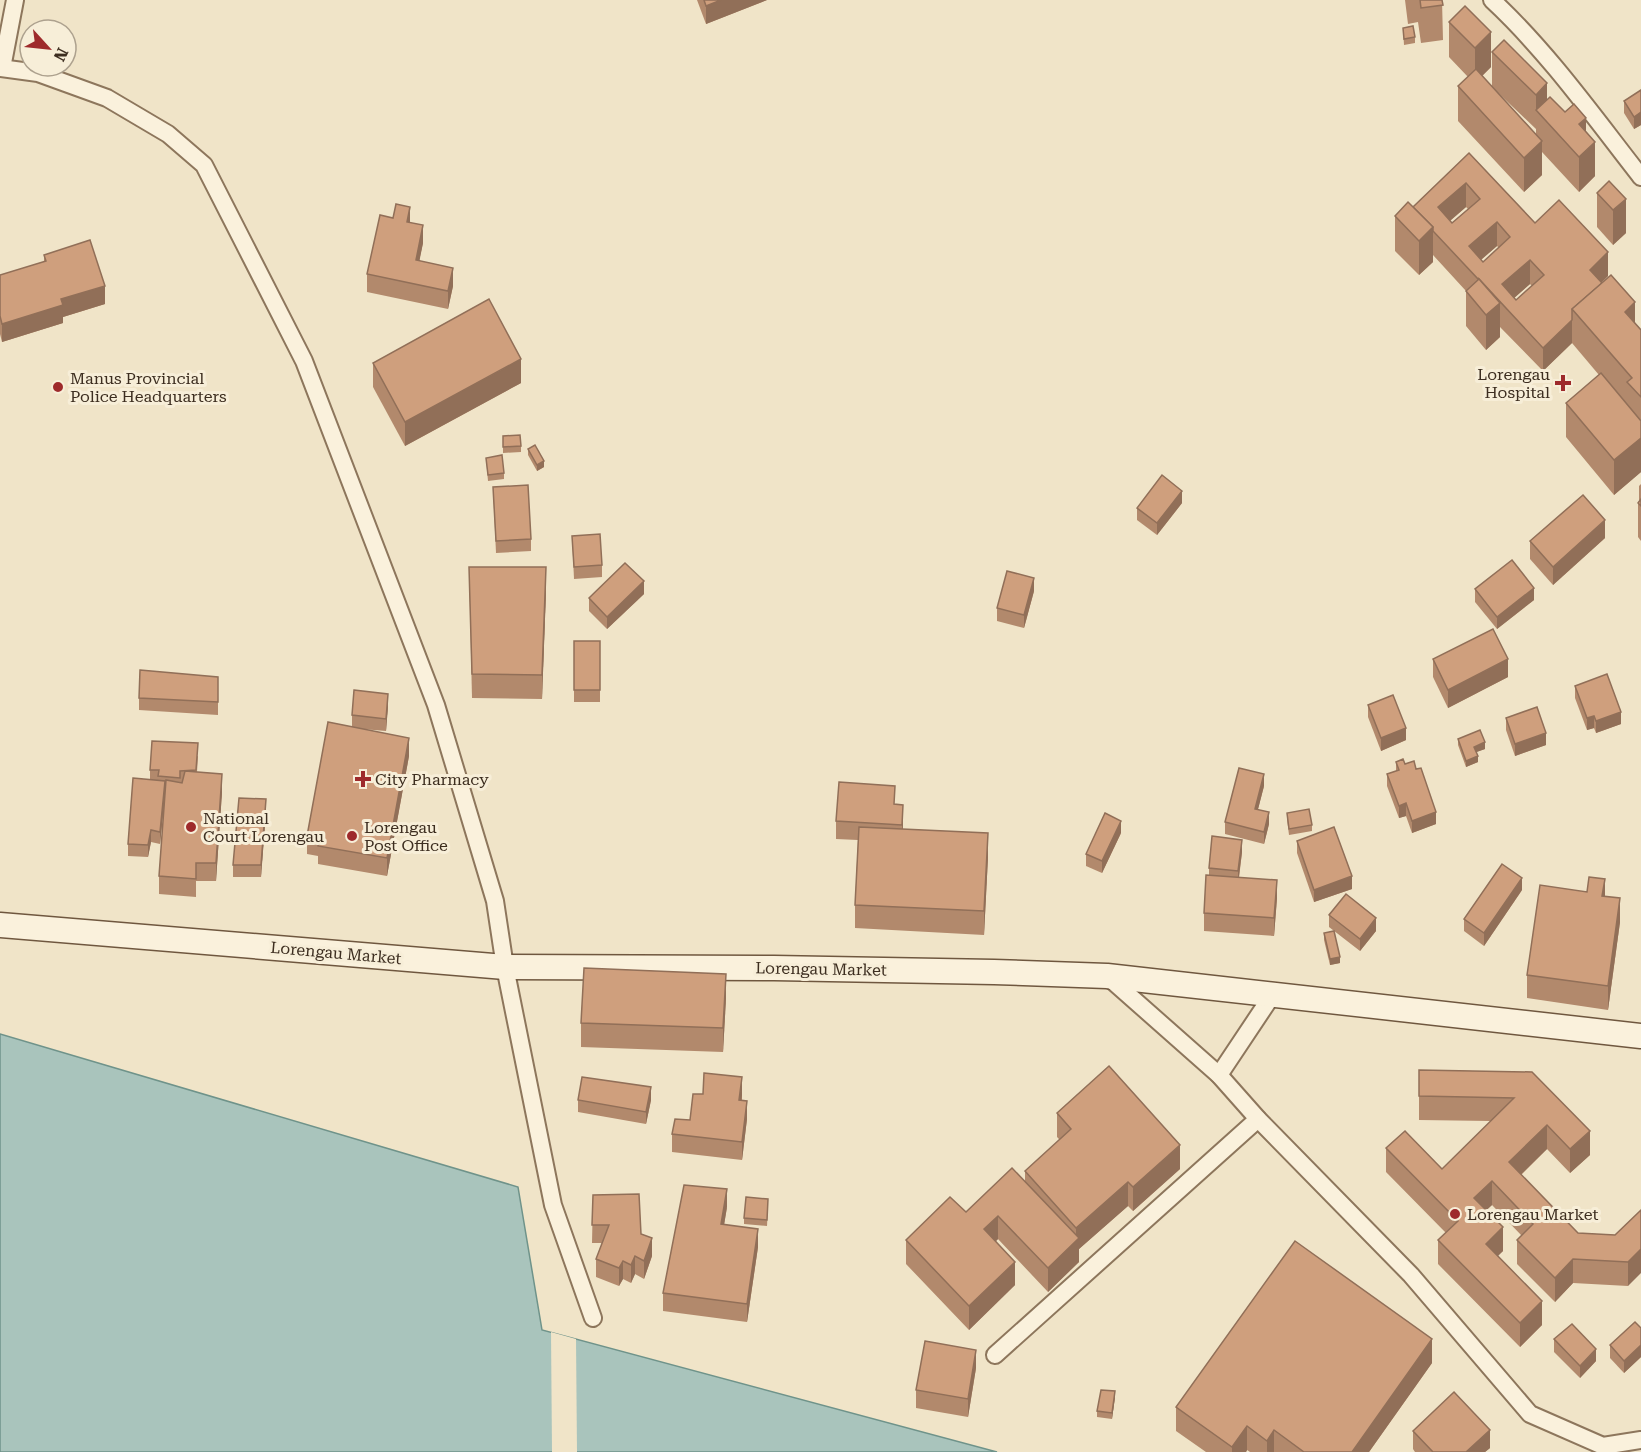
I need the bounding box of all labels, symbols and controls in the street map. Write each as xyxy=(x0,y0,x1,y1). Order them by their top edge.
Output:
north arrow xyxy=(18,18,78,78)
text: N xyxy=(50,45,72,64)
place label: Lorengau Hospital xyxy=(1477,365,1550,402)
place label: Manus Provincial Police Headquarters xyxy=(70,369,227,406)
marker: Lorengau Hospital xyxy=(1554,374,1572,392)
marker: Manus Provincial Police Headquarters xyxy=(51,380,65,394)
place label: City Pharmacy xyxy=(375,770,489,789)
marker: City Pharmacy xyxy=(356,772,370,786)
place label: National Court Lorengau xyxy=(203,809,324,846)
place label: Lorengau Post Office xyxy=(364,818,448,855)
marker: National Court Lorengau xyxy=(184,820,198,834)
marker: Lorengau Post Office xyxy=(345,829,359,843)
street label: Lorengau Market xyxy=(270,938,402,968)
street label: Lorengau Market xyxy=(755,958,887,980)
place label: Lorengau Market xyxy=(1467,1205,1599,1224)
marker: Lorengau Market xyxy=(1448,1207,1462,1221)

